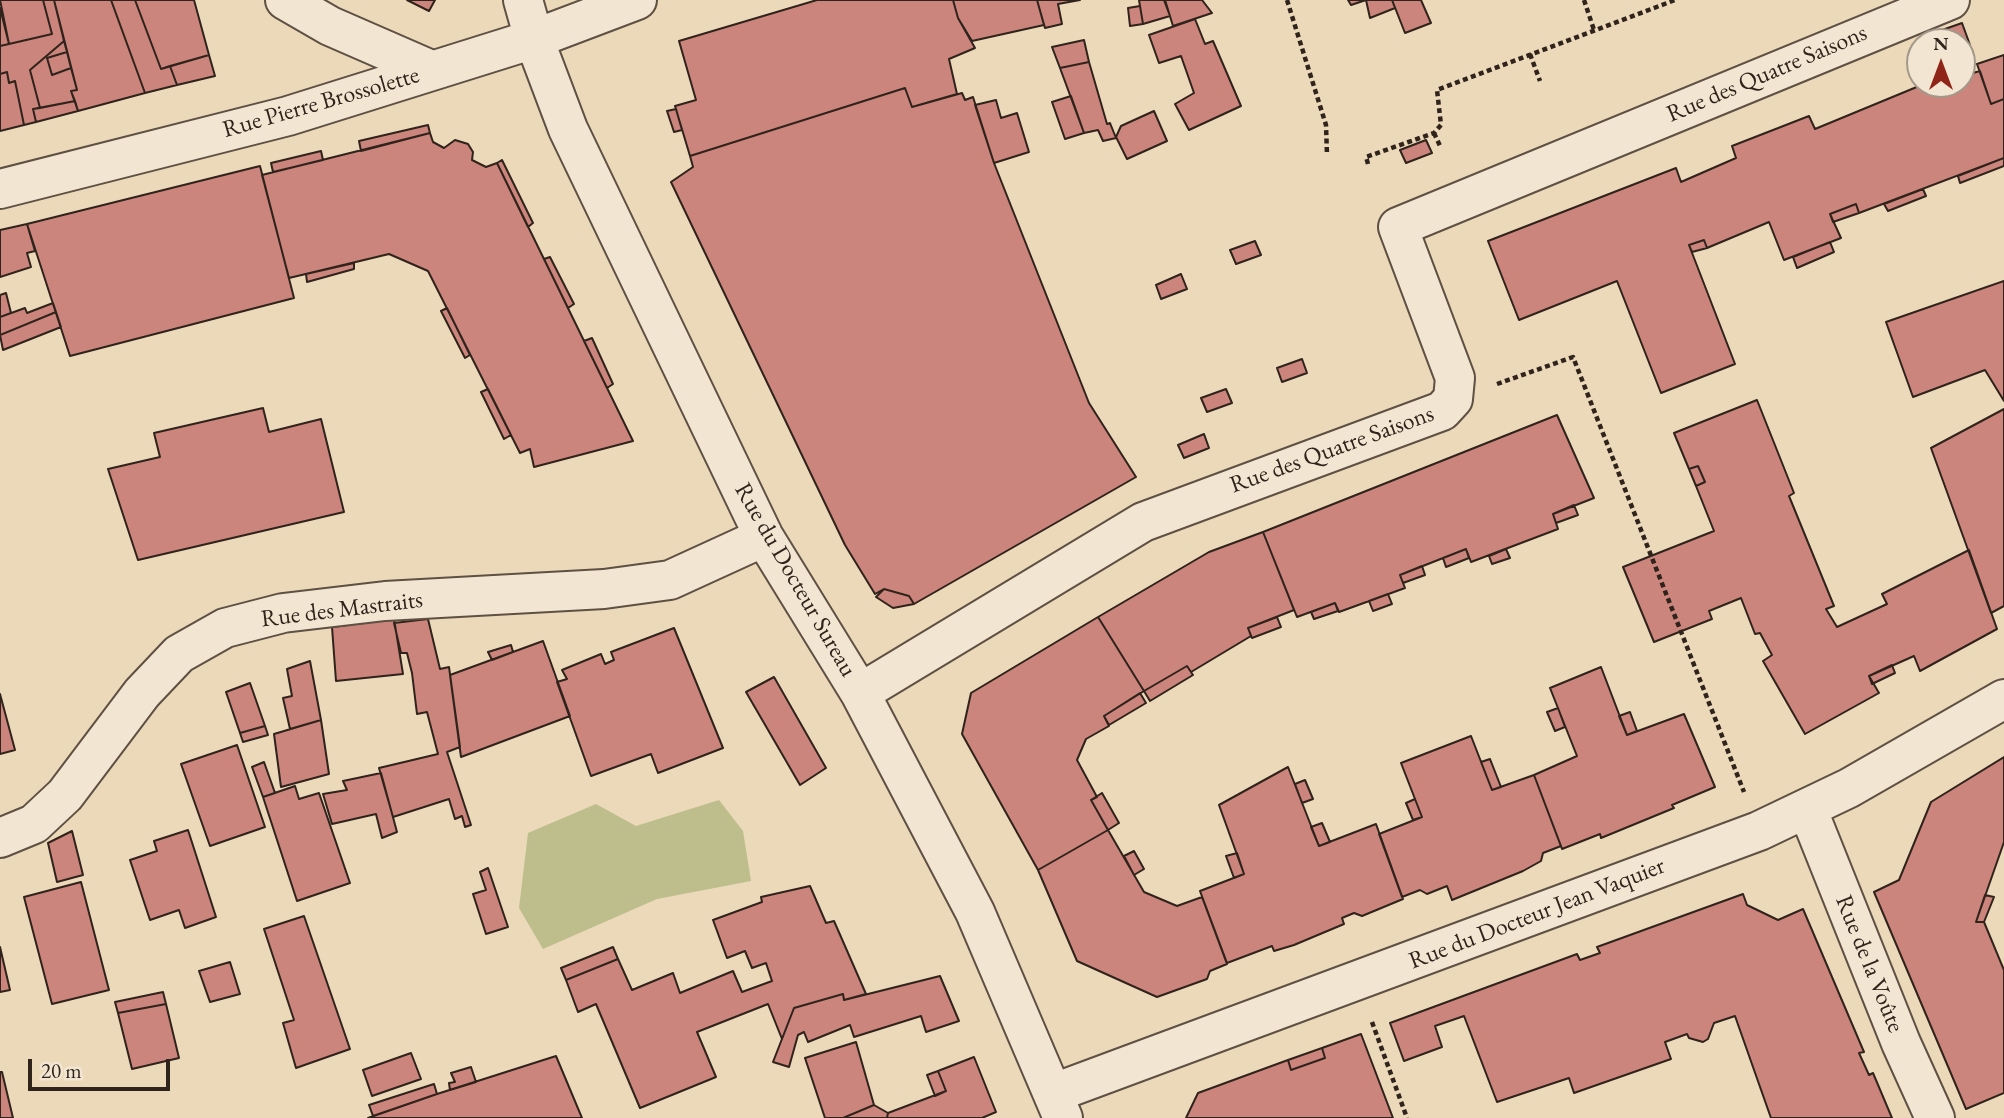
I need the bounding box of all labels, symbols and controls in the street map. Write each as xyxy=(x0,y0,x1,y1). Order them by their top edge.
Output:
street label: Rue des Quatre Saisons xyxy=(1662,19,1872,129)
north arrow xyxy=(1906,28,1976,98)
text: N xyxy=(1933,31,1949,56)
street label: Rue Pierre Brossolette xyxy=(219,61,423,145)
street label: Rue des Quatre Saisons xyxy=(1226,400,1438,500)
street label: Rue du Docteur Sureau xyxy=(728,478,862,682)
street label: Rue des Mastraits xyxy=(259,586,425,634)
street label: Rue du Docteur Jean Vaquier xyxy=(1405,852,1669,976)
street label: Rue de la Voûte xyxy=(1828,891,1910,1037)
scale bar xyxy=(32,1044,173,1088)
text: 20 m xyxy=(41,1057,82,1084)

